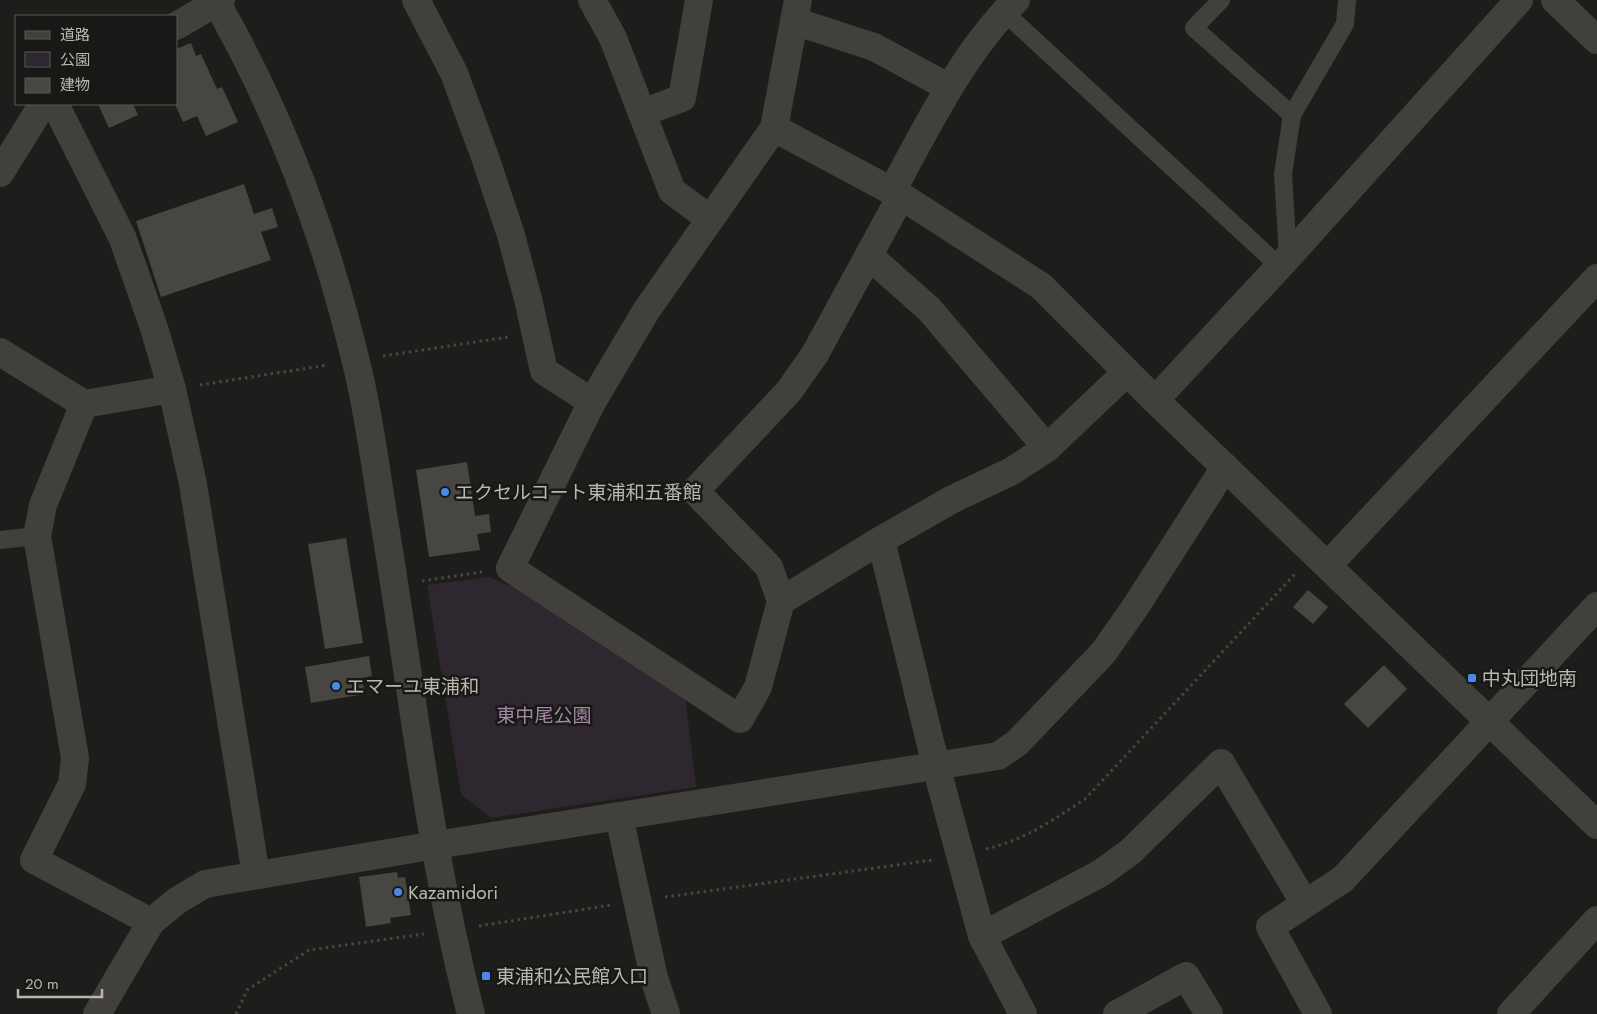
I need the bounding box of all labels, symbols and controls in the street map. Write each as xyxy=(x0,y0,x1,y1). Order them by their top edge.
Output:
legend xyxy=(15,15,178,105)
text: 道路 xyxy=(60,24,90,46)
text: 公園 xyxy=(60,49,90,71)
text: 建物 xyxy=(60,74,90,96)
place label: エクセルコート東浦和五番館 xyxy=(455,479,702,506)
marker: エクセルコート東浦和五番館 xyxy=(439,486,451,498)
place label: 中丸団地南 xyxy=(1482,665,1577,692)
marker: 中丸団地南 xyxy=(1466,672,1478,684)
place label: エマーユ東浦和 xyxy=(346,673,479,700)
marker: エマーユ東浦和 xyxy=(330,680,342,692)
park label: 東中尾公園 xyxy=(496,702,592,729)
place label: Kazamidori xyxy=(408,879,498,906)
marker: Kazamidori xyxy=(392,886,404,898)
place label: 東浦和公民館入口 xyxy=(496,963,648,990)
scale bar xyxy=(18,966,101,998)
marker: 東浦和公民館入口 xyxy=(480,970,492,982)
text: 20 m xyxy=(25,973,59,995)

